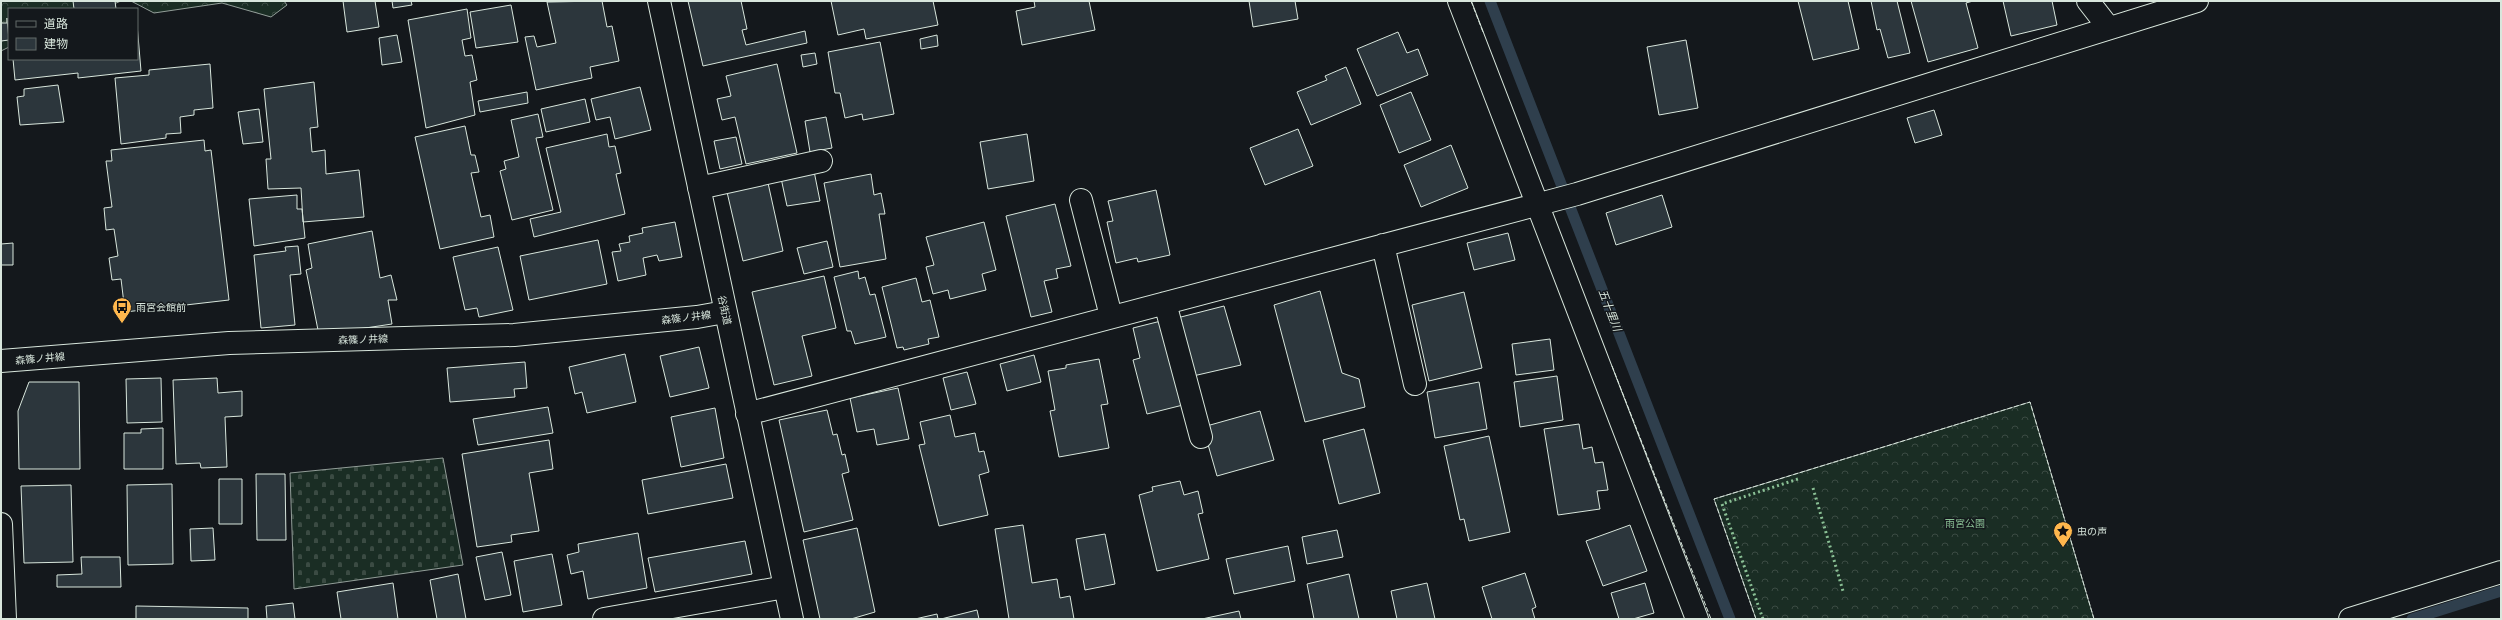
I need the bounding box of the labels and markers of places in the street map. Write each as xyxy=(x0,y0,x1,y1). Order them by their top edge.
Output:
bus stop icon: 雨宮会館前 xyxy=(111,296,133,324)
place label: 雨宮会館前 xyxy=(136,301,186,313)
place icon: 虫の声 xyxy=(2052,520,2074,548)
place label: 虫の声 xyxy=(2077,525,2107,537)

